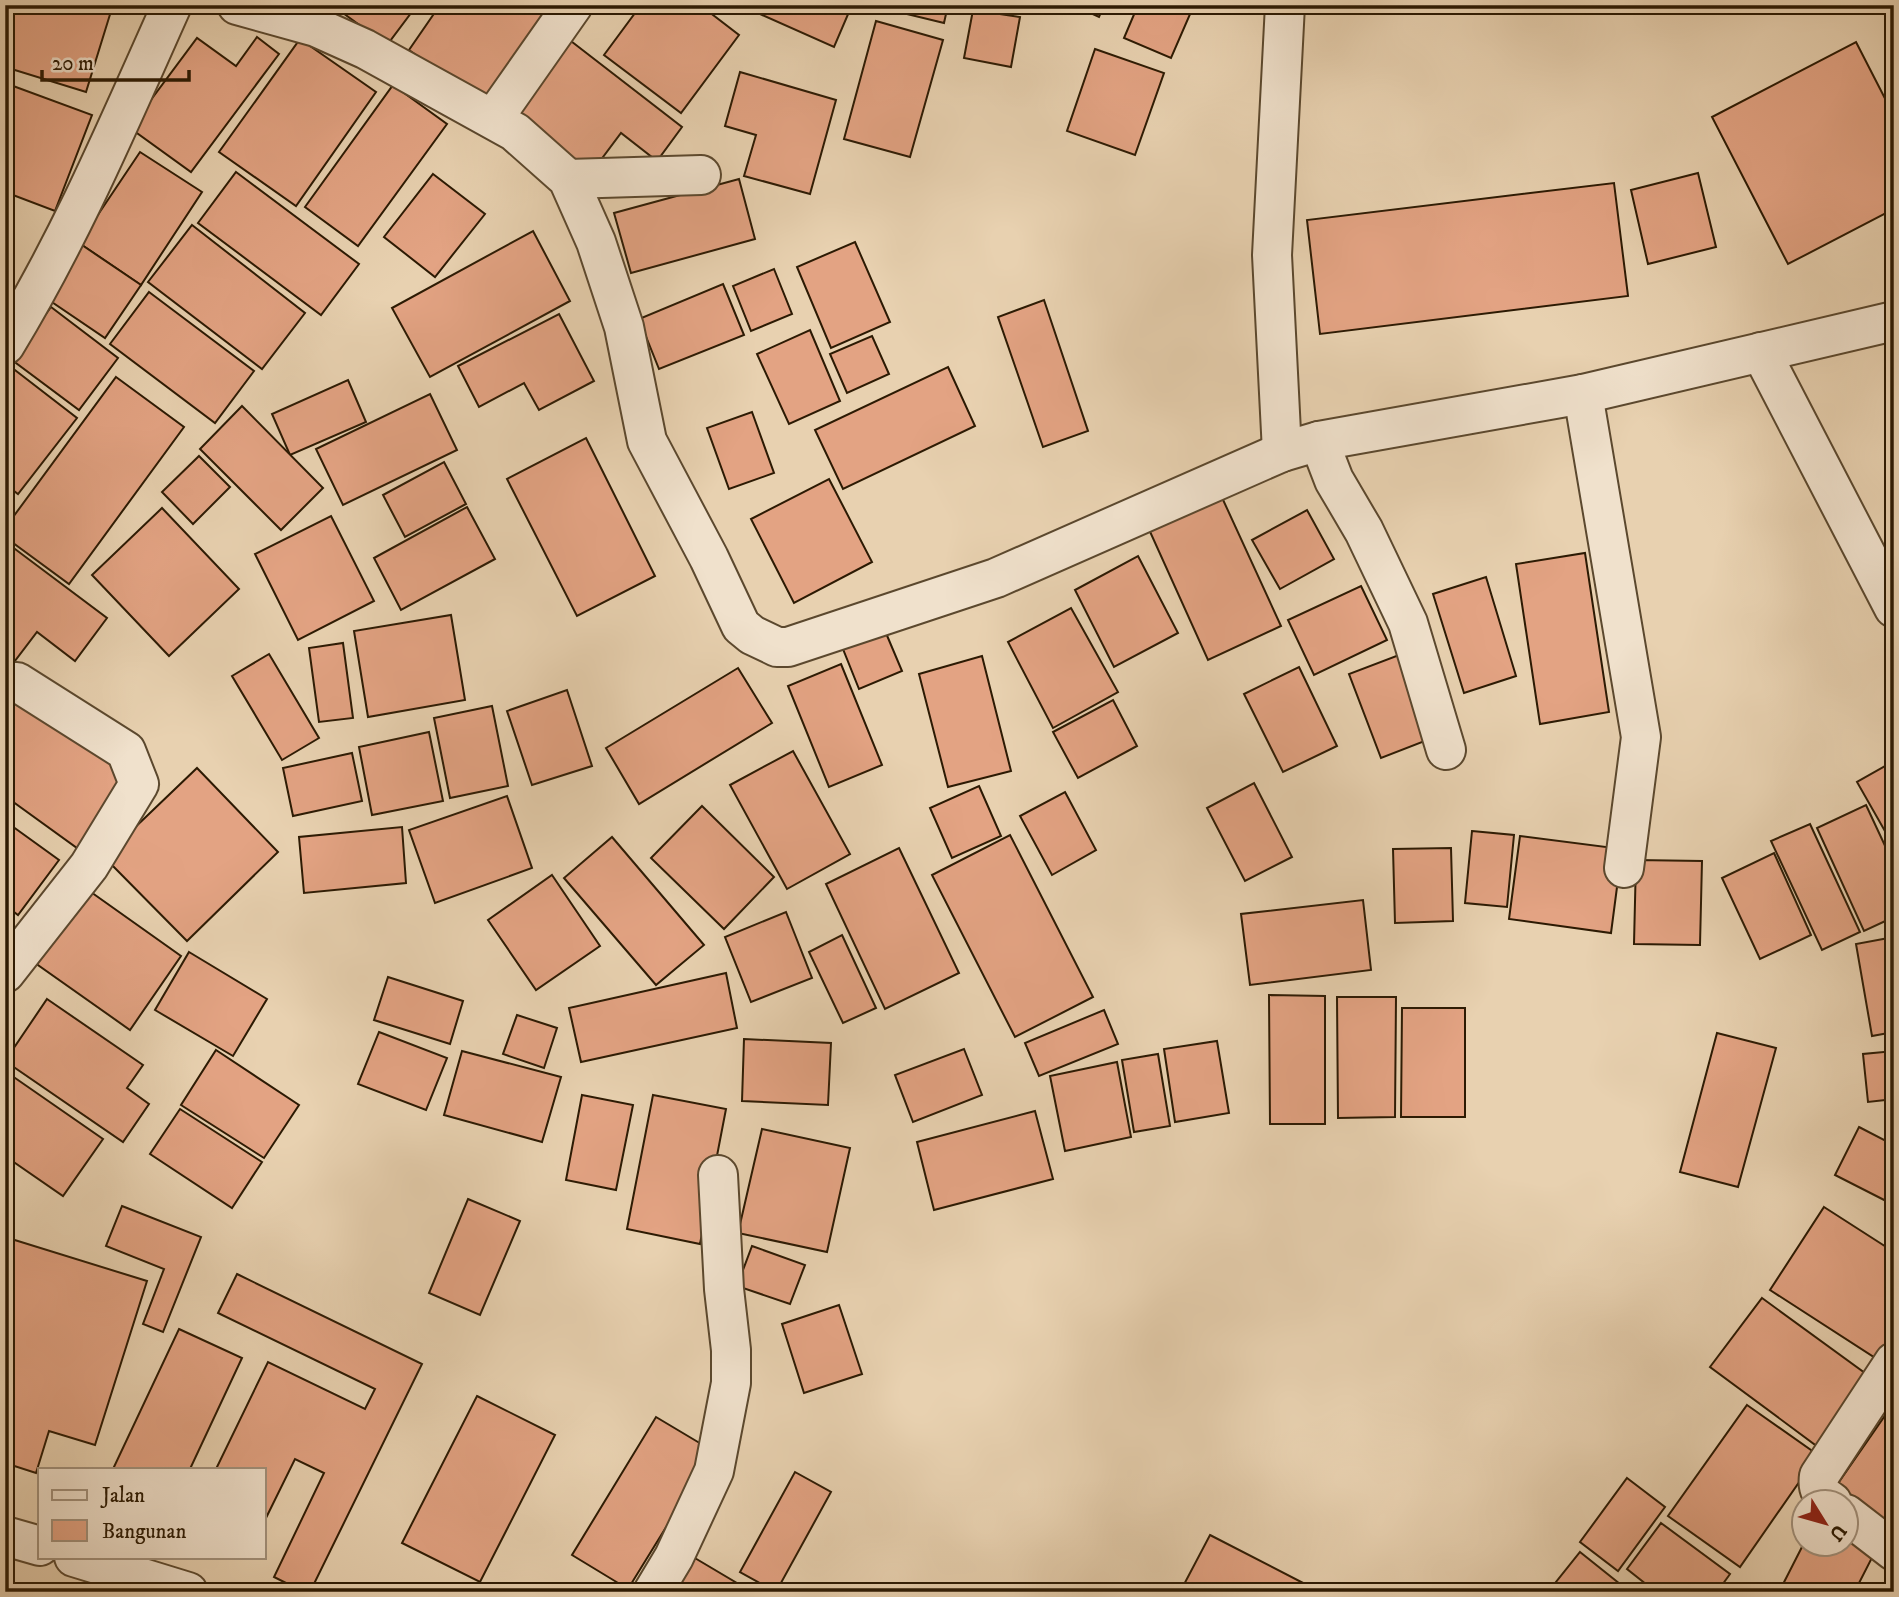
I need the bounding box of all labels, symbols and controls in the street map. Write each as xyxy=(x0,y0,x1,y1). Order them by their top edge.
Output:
scale bar xyxy=(42,38,189,82)
text: 20 m xyxy=(52,51,94,77)
legend xyxy=(38,1468,266,1558)
text: Jalan xyxy=(100,1483,145,1509)
north arrow xyxy=(1790,1488,1860,1558)
text: Bangunan xyxy=(102,1519,186,1545)
text: U xyxy=(1824,1520,1851,1545)

